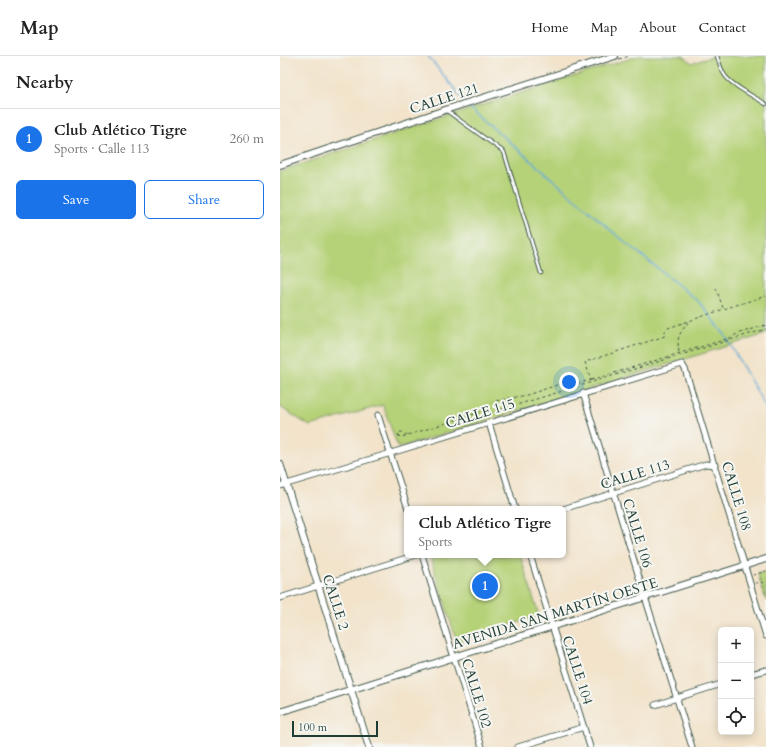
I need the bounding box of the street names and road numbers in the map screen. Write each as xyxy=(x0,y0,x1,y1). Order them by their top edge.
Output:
street label: CALLE 121 xyxy=(407,78,481,119)
street label: CALLE 115 xyxy=(443,394,517,433)
street label: CALLE 113 xyxy=(598,455,672,494)
street label: CALLE 108 xyxy=(717,459,756,533)
street label: CALLE 106 xyxy=(618,496,657,570)
street label: CALLE 2 xyxy=(318,572,353,632)
street label: AVENIDA SAN MARTÍN OESTE xyxy=(450,573,660,654)
street label: CALLE 104 xyxy=(557,633,598,707)
street label: CALLE 102 xyxy=(457,656,496,730)

